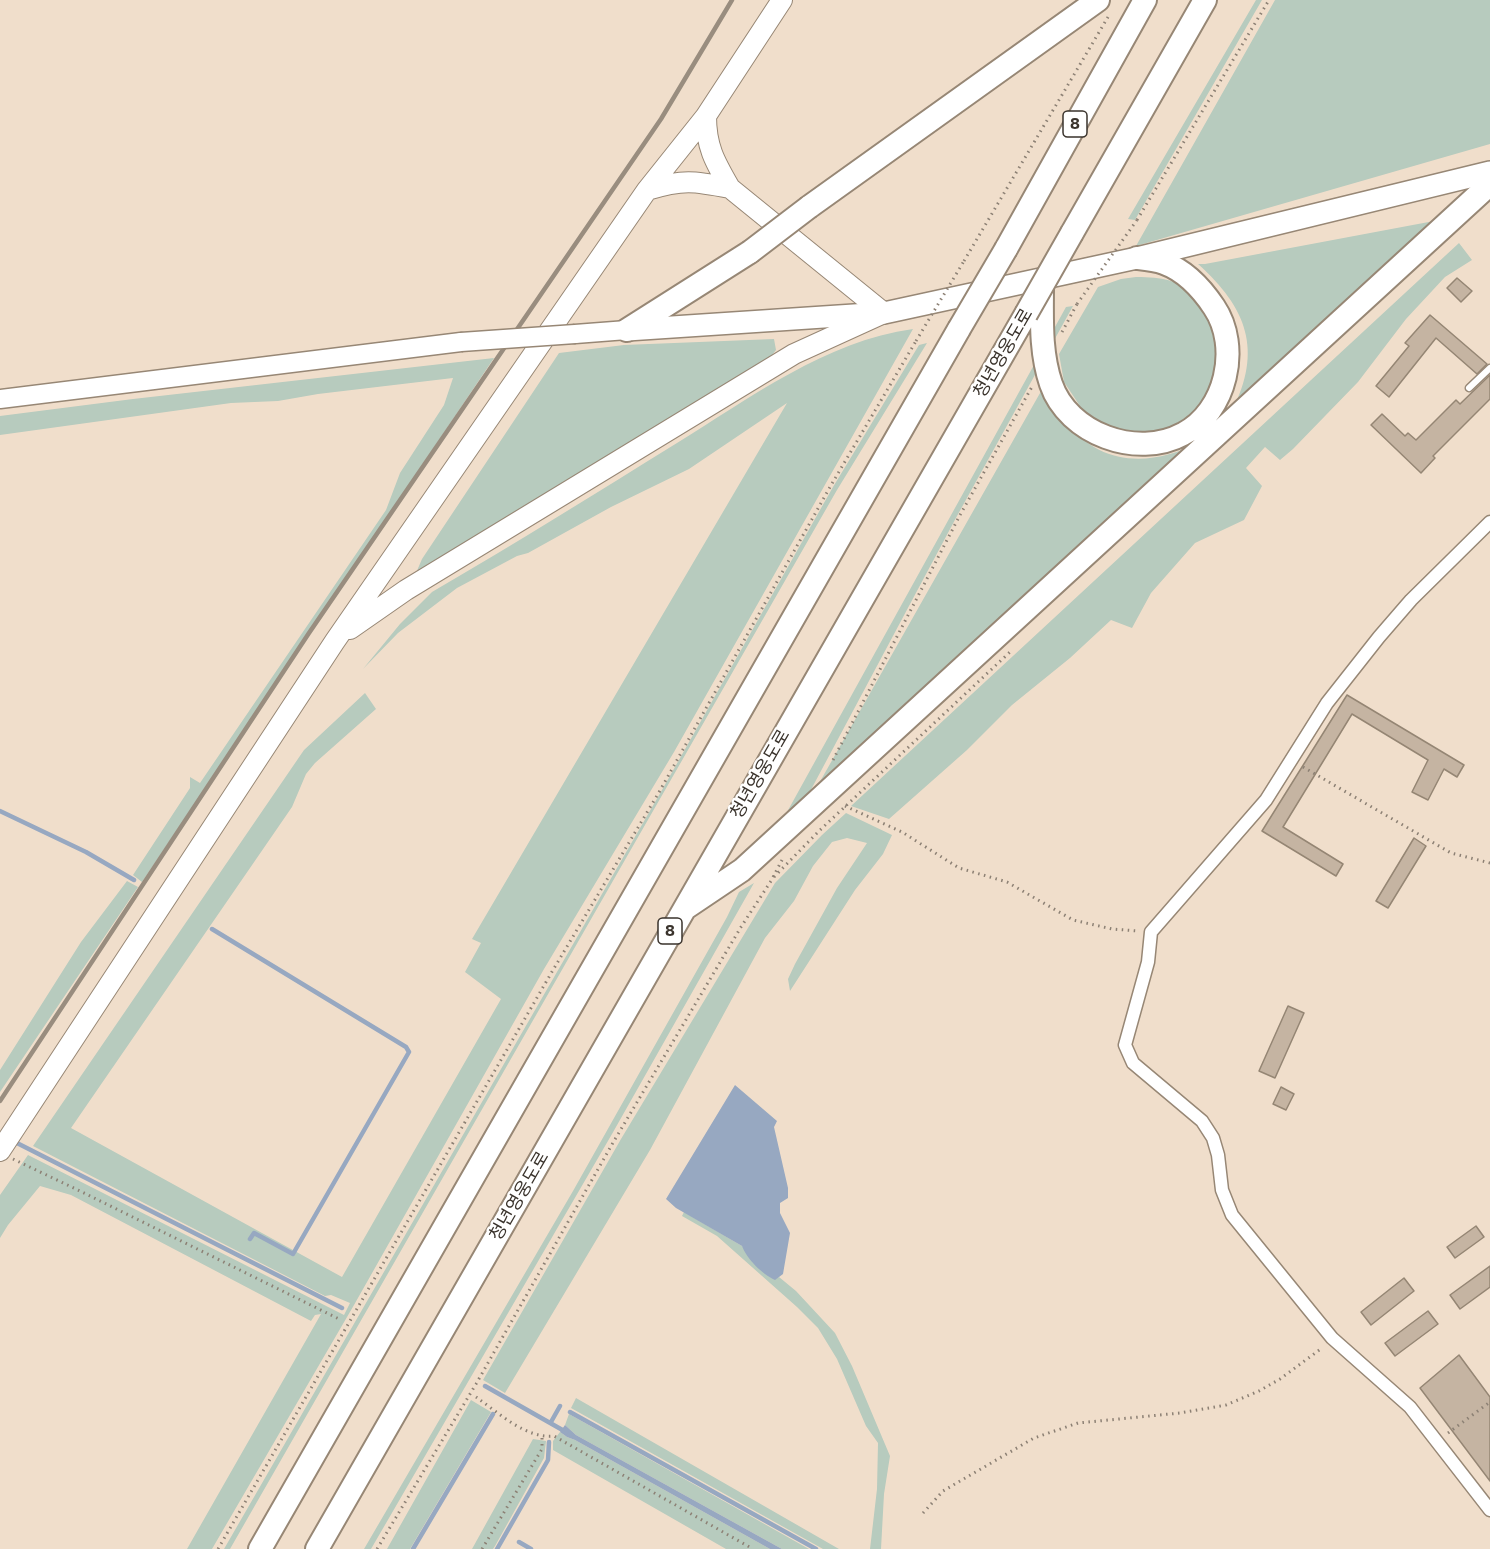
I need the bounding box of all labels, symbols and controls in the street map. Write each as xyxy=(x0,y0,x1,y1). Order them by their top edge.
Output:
road number: 8 xyxy=(1063,111,1087,137)
street label: 청년영웅도로 xyxy=(969,305,1037,401)
street label: 청년영웅도로 xyxy=(726,726,794,822)
road number: 8 xyxy=(658,918,682,944)
street label: 청년영웅도로 xyxy=(485,1148,553,1244)

